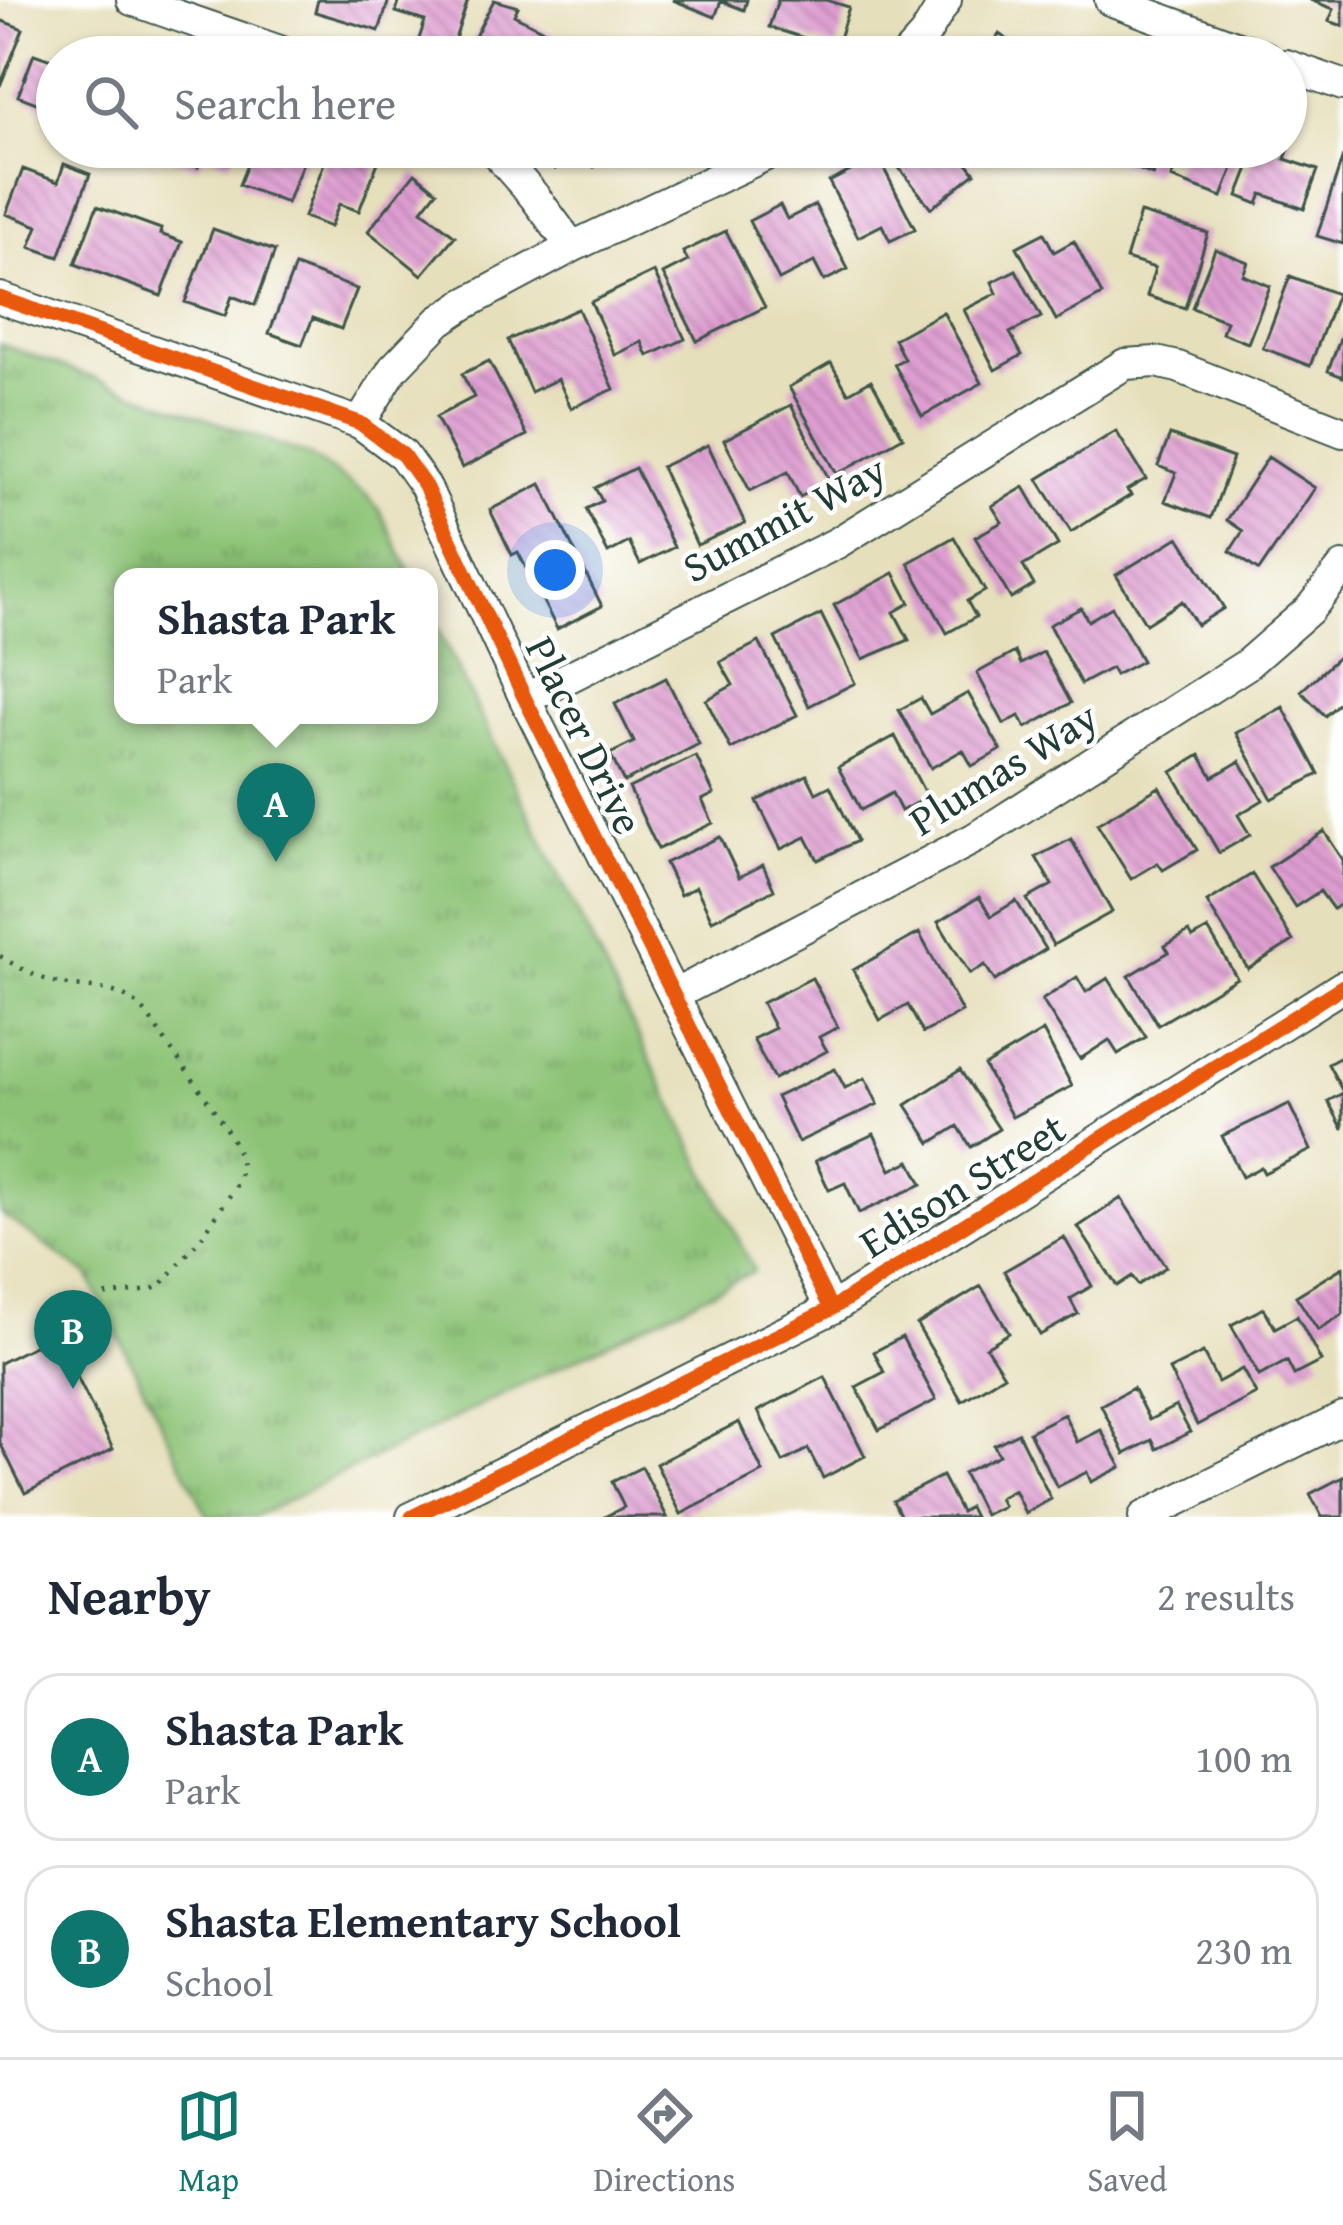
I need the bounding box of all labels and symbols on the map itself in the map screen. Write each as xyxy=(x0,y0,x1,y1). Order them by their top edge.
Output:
street label: Summit Way xyxy=(671,438,896,597)
your location xyxy=(525,540,585,600)
street label: Placer Drive xyxy=(511,626,660,844)
street label: Plumas Way xyxy=(897,685,1109,850)
pin: A xyxy=(237,763,315,862)
street label: Edison Street xyxy=(847,1097,1077,1272)
pin: B xyxy=(34,1290,112,1389)

